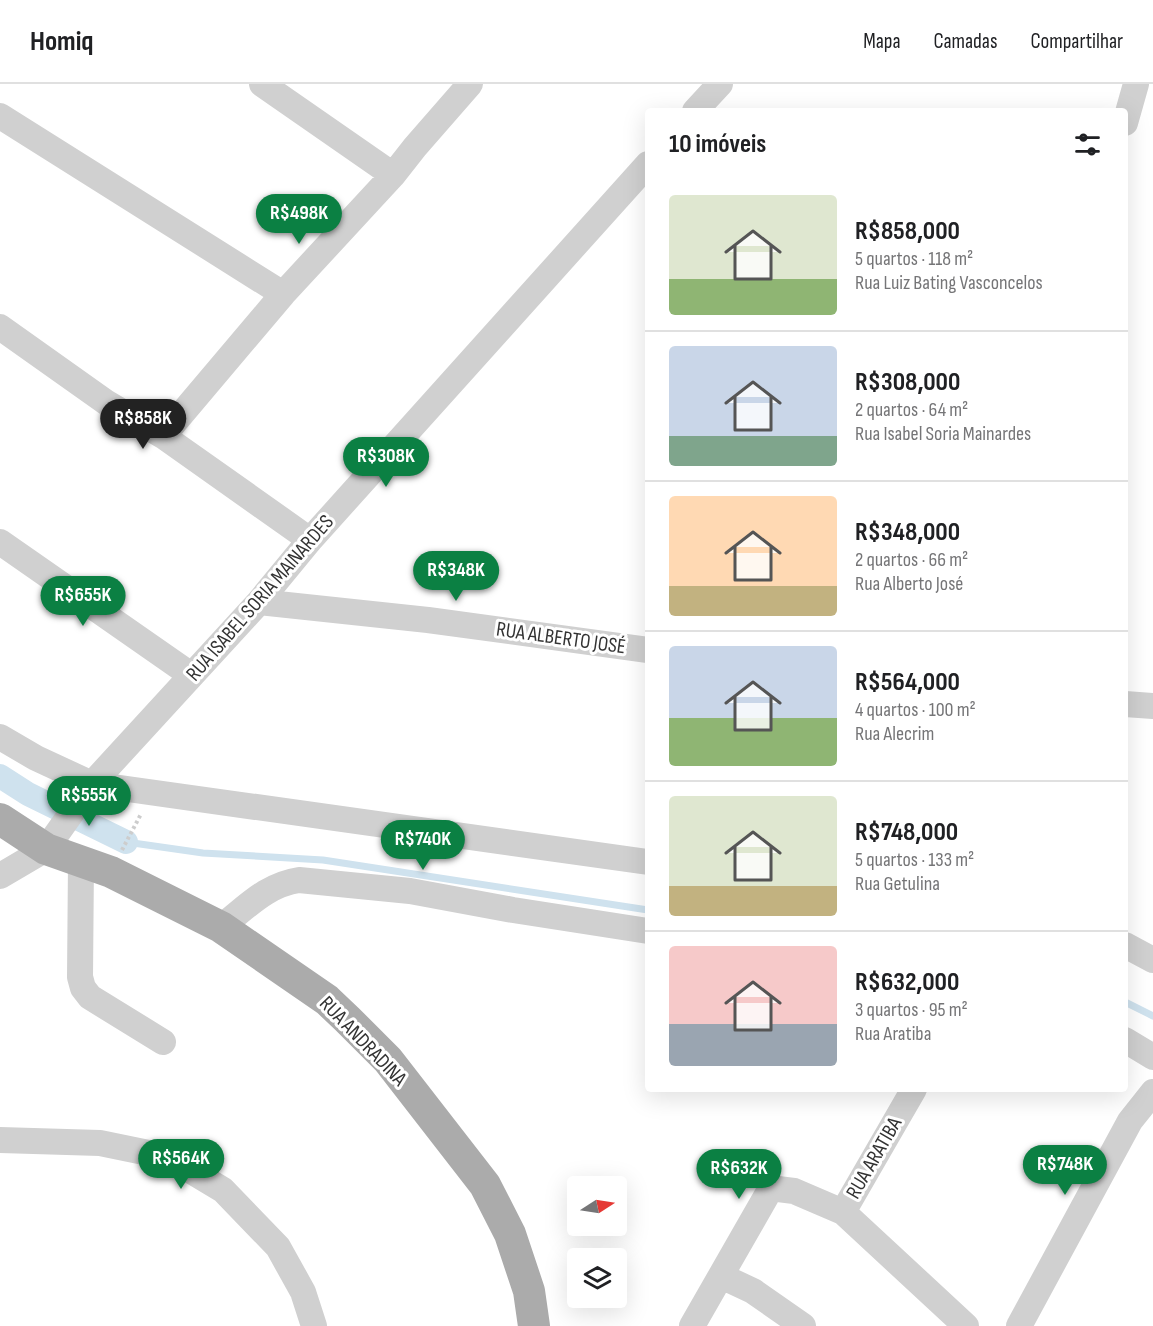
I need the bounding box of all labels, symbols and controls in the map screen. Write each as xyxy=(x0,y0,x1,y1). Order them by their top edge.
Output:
text: Homiq xyxy=(30,25,94,58)
text: Mapa xyxy=(863,29,901,54)
text: Camadas xyxy=(934,29,997,54)
text: Compartilhar xyxy=(1030,29,1123,54)
icon: filters xyxy=(1071,128,1104,161)
text: 10 imóveis xyxy=(669,129,766,160)
pin: R$498K xyxy=(250,194,348,245)
text: R$498K xyxy=(270,201,328,225)
text: R$858,000 xyxy=(855,216,960,247)
icon: home xyxy=(717,219,789,291)
text: 5 quartos · 118 m² xyxy=(855,247,973,271)
text: Rua Luiz Bating Vasconcelos xyxy=(855,271,1043,295)
text: R$308,000 xyxy=(855,367,960,398)
icon: home xyxy=(717,370,789,442)
text: 2 quartos · 64 m² xyxy=(855,398,968,422)
pin: R$858K xyxy=(94,399,192,450)
text: R$858K xyxy=(114,406,172,430)
text: Rua Isabel Soria Mainardes xyxy=(855,422,1031,446)
pin: R$308K xyxy=(337,437,435,488)
text: R$308K xyxy=(357,444,415,468)
street label: RUA ISABEL SORIA MAINARDES xyxy=(181,510,339,686)
text: R$348,000 xyxy=(855,517,960,548)
icon: home xyxy=(717,520,789,592)
text: 2 quartos · 66 m² xyxy=(855,548,968,572)
pin: R$348K xyxy=(407,551,505,602)
text: R$348K xyxy=(427,558,485,582)
text: Rua Alberto José xyxy=(855,572,963,596)
pin: R$655K xyxy=(34,576,132,627)
text: R$655K xyxy=(55,583,111,607)
street label: RUA ALBERTO JOSÉ xyxy=(495,617,627,659)
text: R$564,000 xyxy=(855,667,960,698)
icon: home xyxy=(717,670,789,742)
text: 4 quartos · 100 m² xyxy=(855,698,976,722)
text: Rua Alecrim xyxy=(855,722,934,746)
pin: R$555K xyxy=(40,776,138,827)
text: R$555K xyxy=(61,783,117,807)
text: R$748,000 xyxy=(855,817,958,848)
pin: R$740K xyxy=(374,820,472,871)
icon: home xyxy=(717,820,789,892)
text: R$740K xyxy=(395,827,451,851)
text: 5 quartos · 133 m² xyxy=(855,848,974,872)
text: Rua Getulina xyxy=(855,872,940,896)
text: R$632,000 xyxy=(855,967,959,998)
icon: home xyxy=(717,970,789,1042)
street label: RUA ANDRADINA xyxy=(314,991,413,1092)
text: 3 quartos · 95 m² xyxy=(855,998,968,1022)
text: Rua Aratiba xyxy=(855,1022,931,1046)
street label: RUA ARATIBA xyxy=(841,1112,908,1203)
pin: R$564K xyxy=(132,1139,230,1190)
pin: R$748K xyxy=(1016,1145,1114,1196)
text: R$564K xyxy=(152,1146,210,1170)
pin: R$632K xyxy=(690,1149,788,1200)
text: R$748K xyxy=(1037,1152,1093,1176)
text: R$632K xyxy=(710,1156,768,1180)
north arrow xyxy=(567,1176,627,1236)
map controls xyxy=(567,1176,627,1308)
button: layers xyxy=(567,1248,627,1308)

